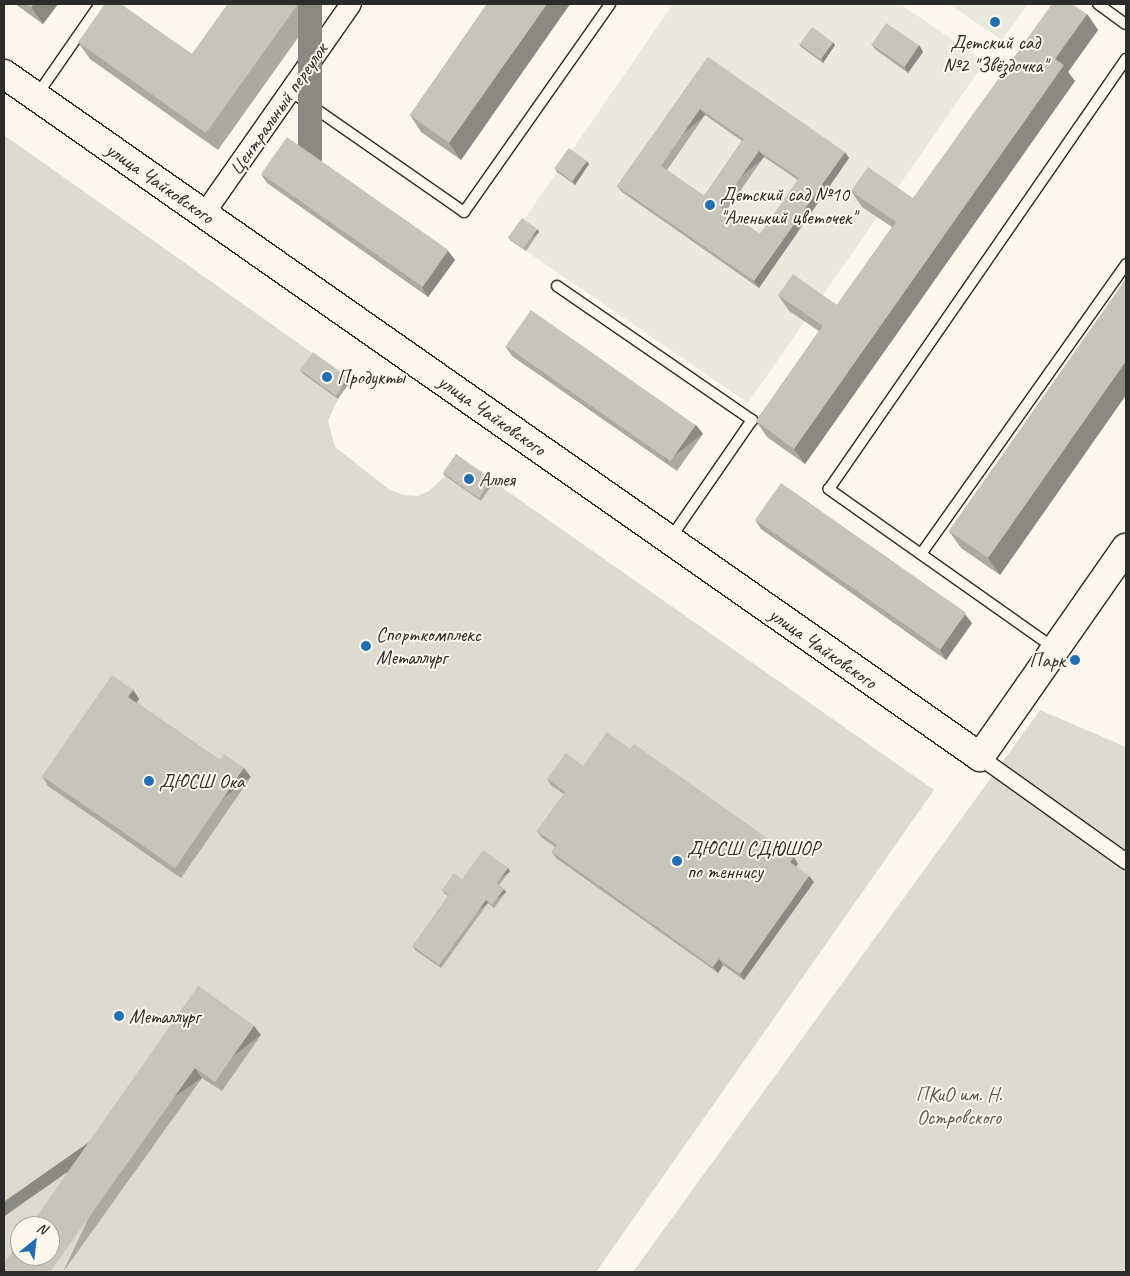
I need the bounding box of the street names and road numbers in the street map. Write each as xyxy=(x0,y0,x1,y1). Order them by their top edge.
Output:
street label: Центральный переулок xyxy=(224,38,332,180)
street label: улица Чайковского xyxy=(102,137,218,229)
street label: улица Чайковского xyxy=(434,369,550,461)
street label: улица Чайковского xyxy=(765,602,881,694)

